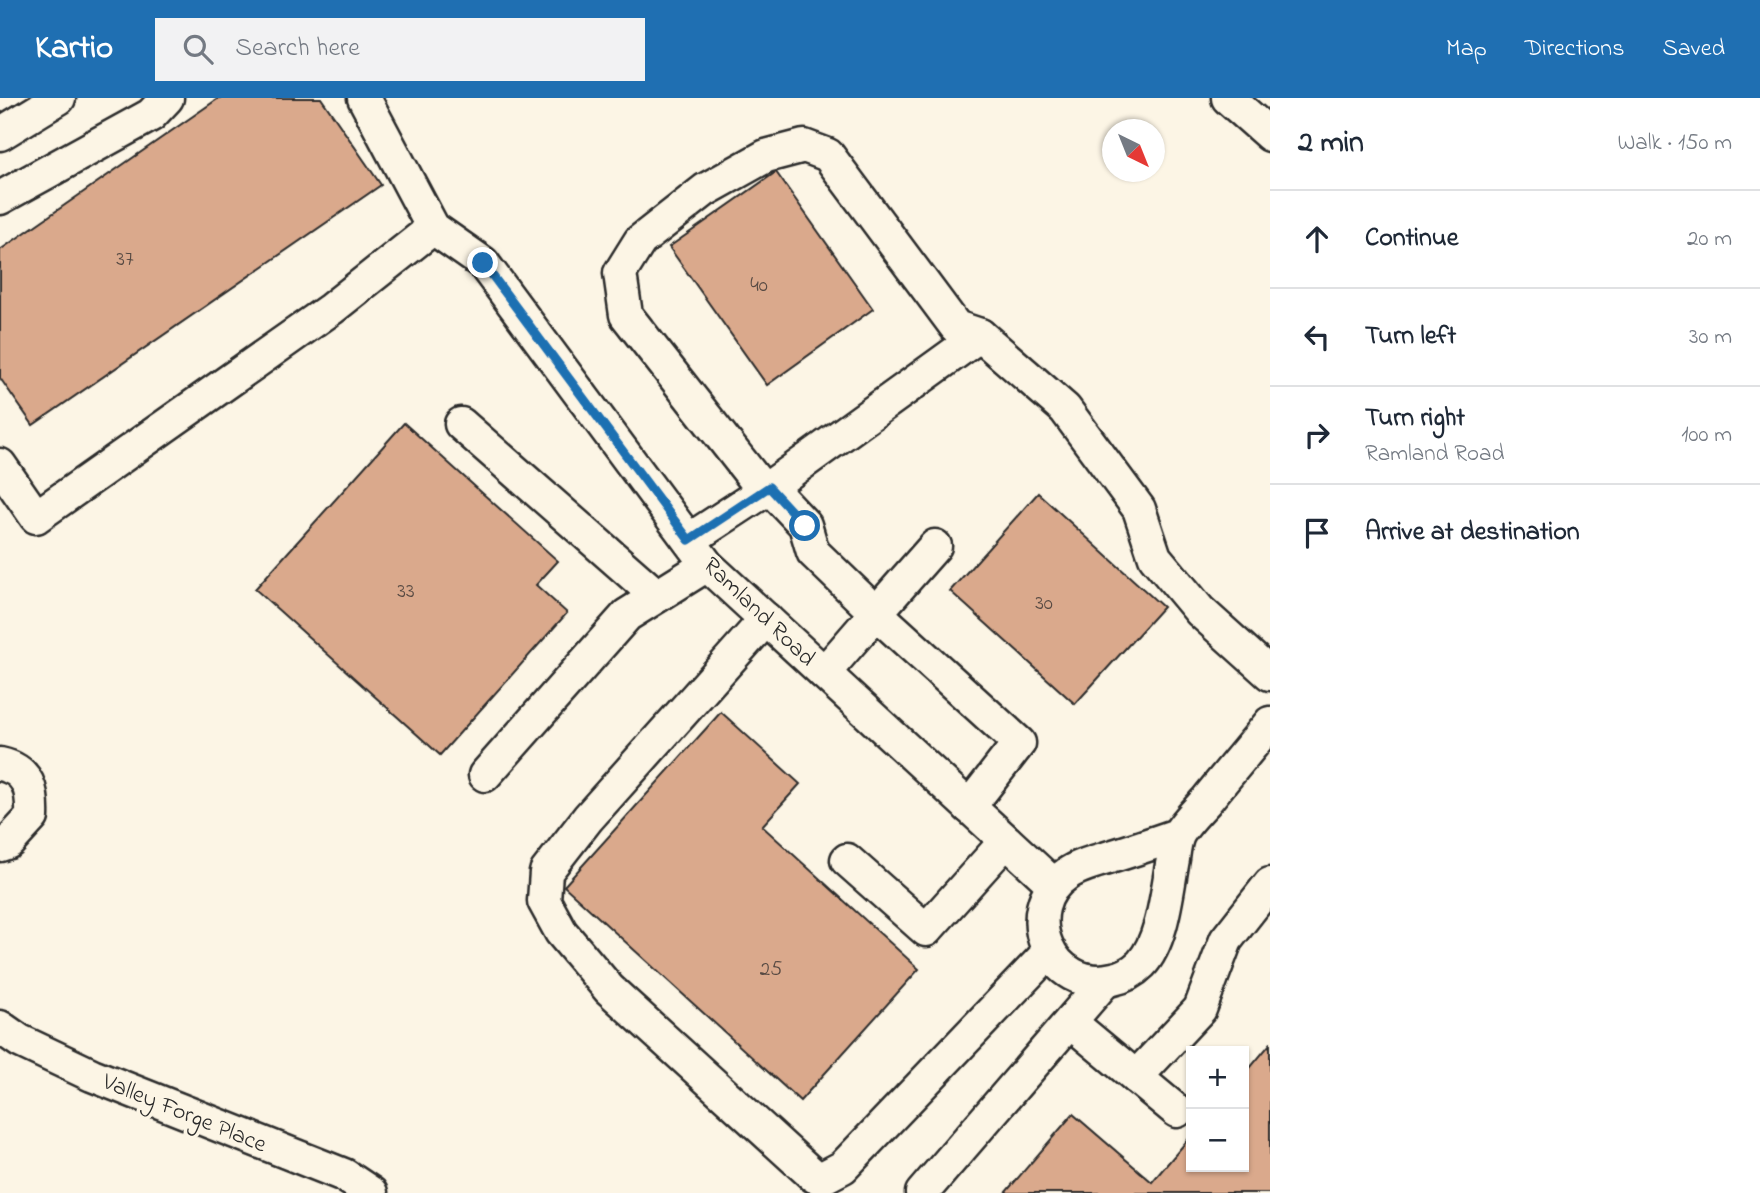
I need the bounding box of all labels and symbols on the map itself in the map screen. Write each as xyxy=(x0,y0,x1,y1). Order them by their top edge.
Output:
north arrow xyxy=(1102,119,1165,182)
house number: 37 xyxy=(116,245,134,275)
route end xyxy=(467,247,498,278)
house number: 40 xyxy=(750,271,768,301)
route start xyxy=(789,510,820,541)
street label: Ramland Road xyxy=(694,550,823,676)
house number: 33 xyxy=(397,577,415,607)
house number: 30 xyxy=(1035,589,1053,619)
house number: 25 xyxy=(760,955,782,985)
street label: Valley Forge Place xyxy=(95,1065,272,1164)

